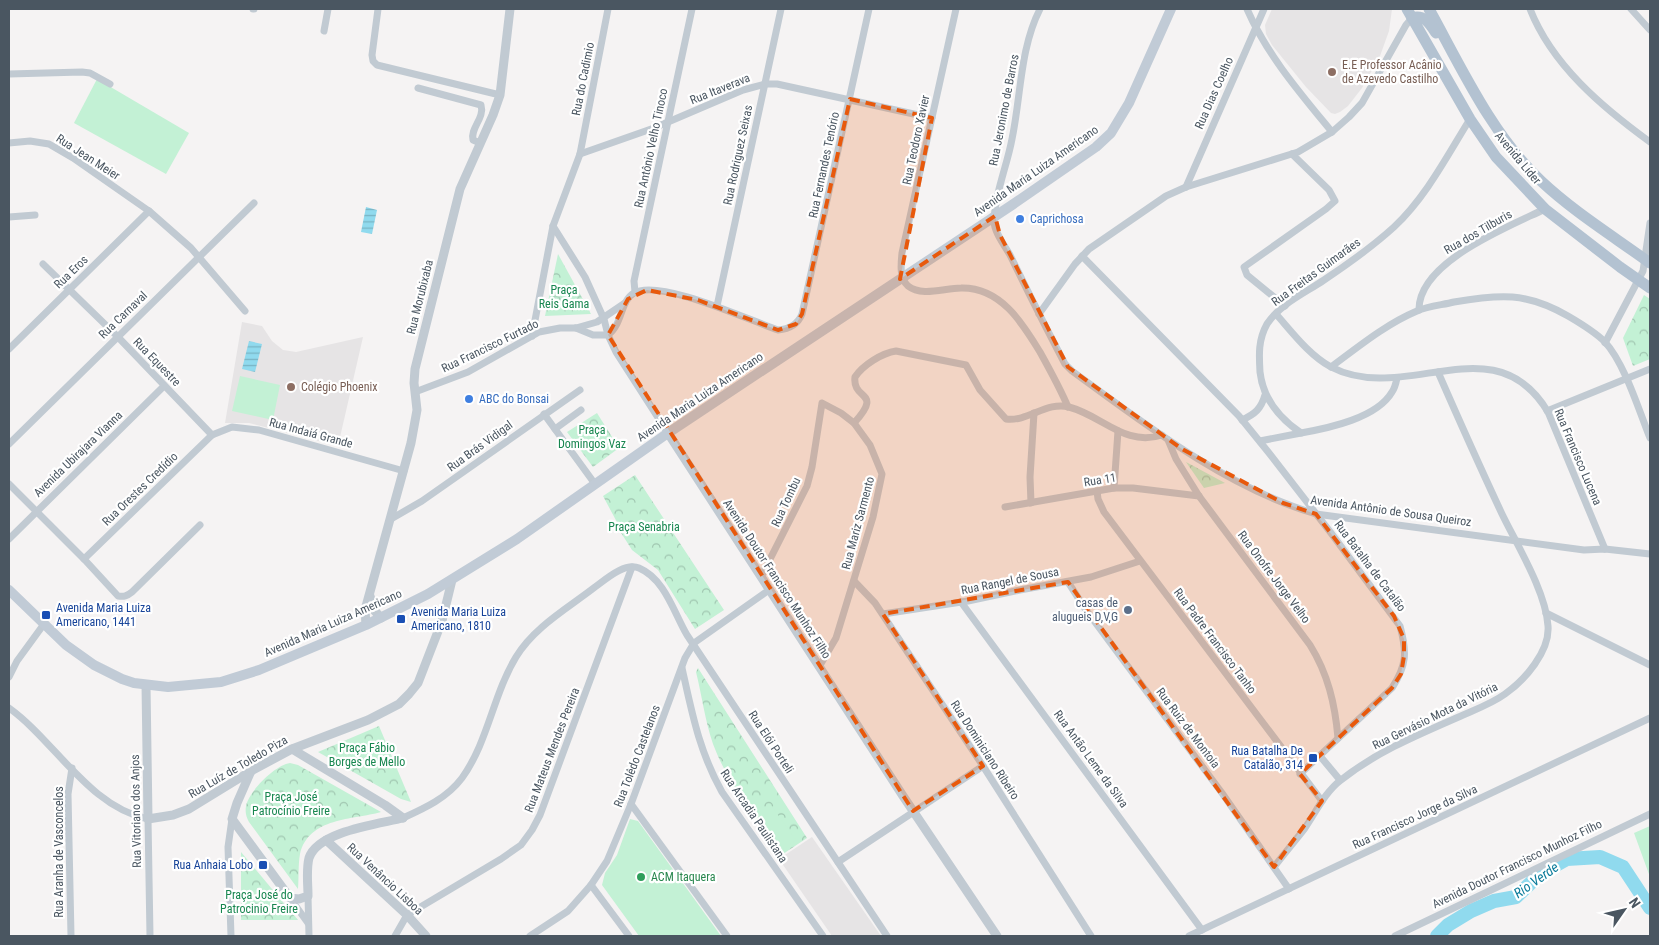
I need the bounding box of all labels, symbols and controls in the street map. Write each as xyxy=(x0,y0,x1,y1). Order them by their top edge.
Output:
street label: Rua do Cadimio xyxy=(569,41,597,117)
street label: Rua Jeronimo de Barros xyxy=(986,53,1022,167)
street label: Rua Dias Coelho xyxy=(1192,55,1236,131)
place label: E.E Professor Acânio de Azevedo Castilho xyxy=(1342,58,1442,86)
marker: E.E Professor Acânio de Azevedo Castilho xyxy=(1326,66,1338,78)
street label: Rua Itaverava xyxy=(688,71,752,107)
street label: Rua Antônio Velho Tinoco xyxy=(631,87,671,209)
street label: Rua Teodoro Xavier xyxy=(900,93,932,186)
street label: Rua Rodriguez Seixas xyxy=(721,104,755,206)
street label: Rua Fernandes Tenório xyxy=(806,111,842,219)
street label: Avenida Maria Luiza Americano xyxy=(971,123,1101,219)
street label: Avenida Líder xyxy=(1492,129,1544,187)
street label: Rua Jean Meier xyxy=(54,131,123,183)
street label: Rua dos Tilburis xyxy=(1442,207,1514,257)
place label: Caprichosa xyxy=(1030,212,1084,226)
marker: Caprichosa xyxy=(1014,213,1026,225)
street label: Rua Freitas Guimarães xyxy=(1269,235,1363,309)
street label: Rua Eros xyxy=(51,252,91,292)
street label: Rua Morubixaba xyxy=(404,258,436,336)
park label: Praça Reis Gama xyxy=(539,283,590,311)
street label: Rua Carnaval xyxy=(96,288,150,342)
street label: Rua Francisco Furtado xyxy=(439,316,541,376)
street label: Rua Equestre xyxy=(130,335,184,389)
street label: Avenida Maria Luiza Americano xyxy=(634,350,766,444)
place label: Colégio Phoenix xyxy=(301,380,378,394)
marker: Colégio Phoenix xyxy=(285,381,297,393)
place label: ABC do Bonsai xyxy=(479,392,549,406)
marker: ABC do Bonsai xyxy=(463,393,475,405)
street label: Rua Francisco Lucena xyxy=(1551,407,1605,508)
street label: Avenida Ubirajara Vianna xyxy=(31,408,125,500)
street label: Rua Indaiá Grande xyxy=(268,415,355,451)
street label: Rua Brás Vidigal xyxy=(445,418,515,474)
park label: Praça Domingos Vaz xyxy=(558,423,626,451)
street label: Rua Orestes Credídio xyxy=(99,449,181,529)
street label: Rua 11 xyxy=(1083,471,1117,489)
street label: Rua Tombu xyxy=(768,475,804,529)
street label: Rua Mariz Sarmento xyxy=(839,475,877,571)
street label: Avenida Antônio de Sousa Queiroz xyxy=(1310,493,1472,529)
street label: Avenida Doutor Francisco Munhoz Filho xyxy=(720,497,834,661)
street label: Rua Batalha de Catalão xyxy=(1331,518,1409,614)
park label: Praça Senabria xyxy=(608,520,680,534)
street label: Rua Onofre Jorge Velho xyxy=(1235,528,1313,626)
street label: Rua Rangel de Sousa xyxy=(960,565,1060,597)
street label: Avenida Maria Luiza Americano xyxy=(262,586,404,660)
street label: Rua Padre Francisco Tanho xyxy=(1171,586,1259,696)
place label: casas de alugueis D,V,G xyxy=(1052,596,1118,624)
place label: Avenida Maria Luiza Americano, 1441 xyxy=(56,601,151,629)
marker: casas de alugueis D,V,G xyxy=(1122,604,1134,616)
place label: Avenida Maria Luiza Americano, 1810 xyxy=(411,605,506,633)
marker: Avenida Maria Luiza Americano, 1441 xyxy=(40,609,52,621)
marker: Avenida Maria Luiza Americano, 1810 xyxy=(395,613,407,625)
street label: Rua Gervásio Mota da Vitória xyxy=(1370,679,1500,752)
street label: Rua Ruiz de Montoia xyxy=(1153,685,1223,771)
street label: Rua Mateus Mendes Pereira xyxy=(522,686,582,814)
street label: Rua Dominiciano Ribeiro xyxy=(948,698,1022,802)
street label: Rua Tolêdo Castelanos xyxy=(611,703,663,809)
street label: Rua Antão Leme da Silva xyxy=(1051,707,1131,811)
street label: Rua Elói Porteli xyxy=(745,708,797,776)
street label: Rua Luíz de Toledo Piza xyxy=(186,733,290,801)
park label: Praça Fábio Borges de Mello xyxy=(329,741,405,769)
place label: Rua Batalha De Catalão, 314 xyxy=(1231,744,1303,772)
marker: Rua Batalha De Catalão, 314 xyxy=(1307,752,1319,764)
street label: Rua Vitoriano dos Anjos xyxy=(128,754,144,868)
street label: Rua Arcadia Paulistana xyxy=(718,767,791,866)
street label: Rua Francisco Jorge da Silva xyxy=(1350,782,1480,852)
street label: Rua Aranha de Vasconcelos xyxy=(52,786,66,918)
park label: Praça José Patrocínio Freire xyxy=(252,790,330,818)
street label: Avenida Doutor Francisco Munhoz Filho xyxy=(1430,817,1604,911)
street label: Rua Venâncio Lisboa xyxy=(344,840,426,918)
place label: Rua Anhaia Lobo xyxy=(173,858,253,872)
marker: Rua Anhaia Lobo xyxy=(257,859,269,871)
water label: Rio Verde xyxy=(1510,859,1562,901)
place label: ACM Itaquera xyxy=(651,870,716,884)
marker: ACM Itaquera xyxy=(635,871,647,883)
north arrow xyxy=(1599,885,1649,935)
park label: Praça José do Patrocinio Freire xyxy=(220,888,298,916)
text: N xyxy=(1626,895,1644,911)

